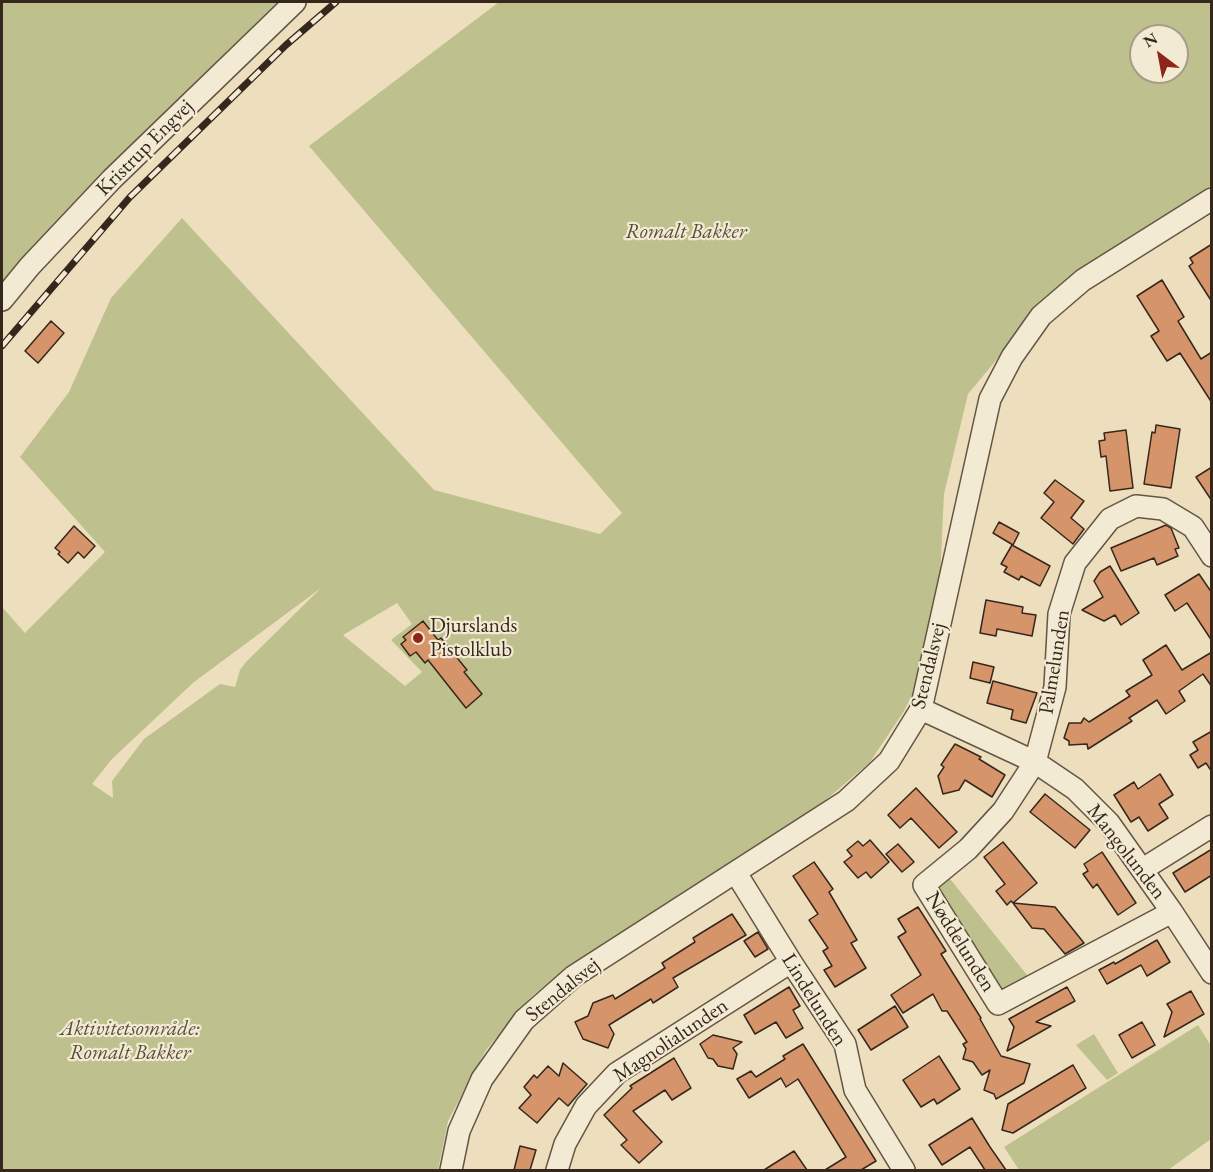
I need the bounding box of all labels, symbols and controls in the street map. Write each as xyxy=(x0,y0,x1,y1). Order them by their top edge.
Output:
north arrow xyxy=(1129,24,1189,84)
text: N xyxy=(1139,28,1161,52)
street label: Kristrup Engvej xyxy=(91,94,199,202)
park label: Romalt Bakker xyxy=(625,219,747,245)
street label: Palmelunden xyxy=(1034,608,1076,716)
place label: Djurslands Pistolklub xyxy=(430,613,517,663)
street label: Stendalsvej xyxy=(906,620,952,712)
marker: Djurslands Pistolklub xyxy=(411,631,425,645)
street label: Mangolunden xyxy=(1081,799,1171,905)
street label: Nøddelunden xyxy=(919,887,1001,997)
street label: Lindelunden xyxy=(776,949,852,1051)
street label: Stendalsvej xyxy=(521,952,605,1028)
street label: Magnolialunden xyxy=(609,993,733,1089)
park label: Aktivitetsområde: Romalt Bakker xyxy=(60,1016,200,1066)

